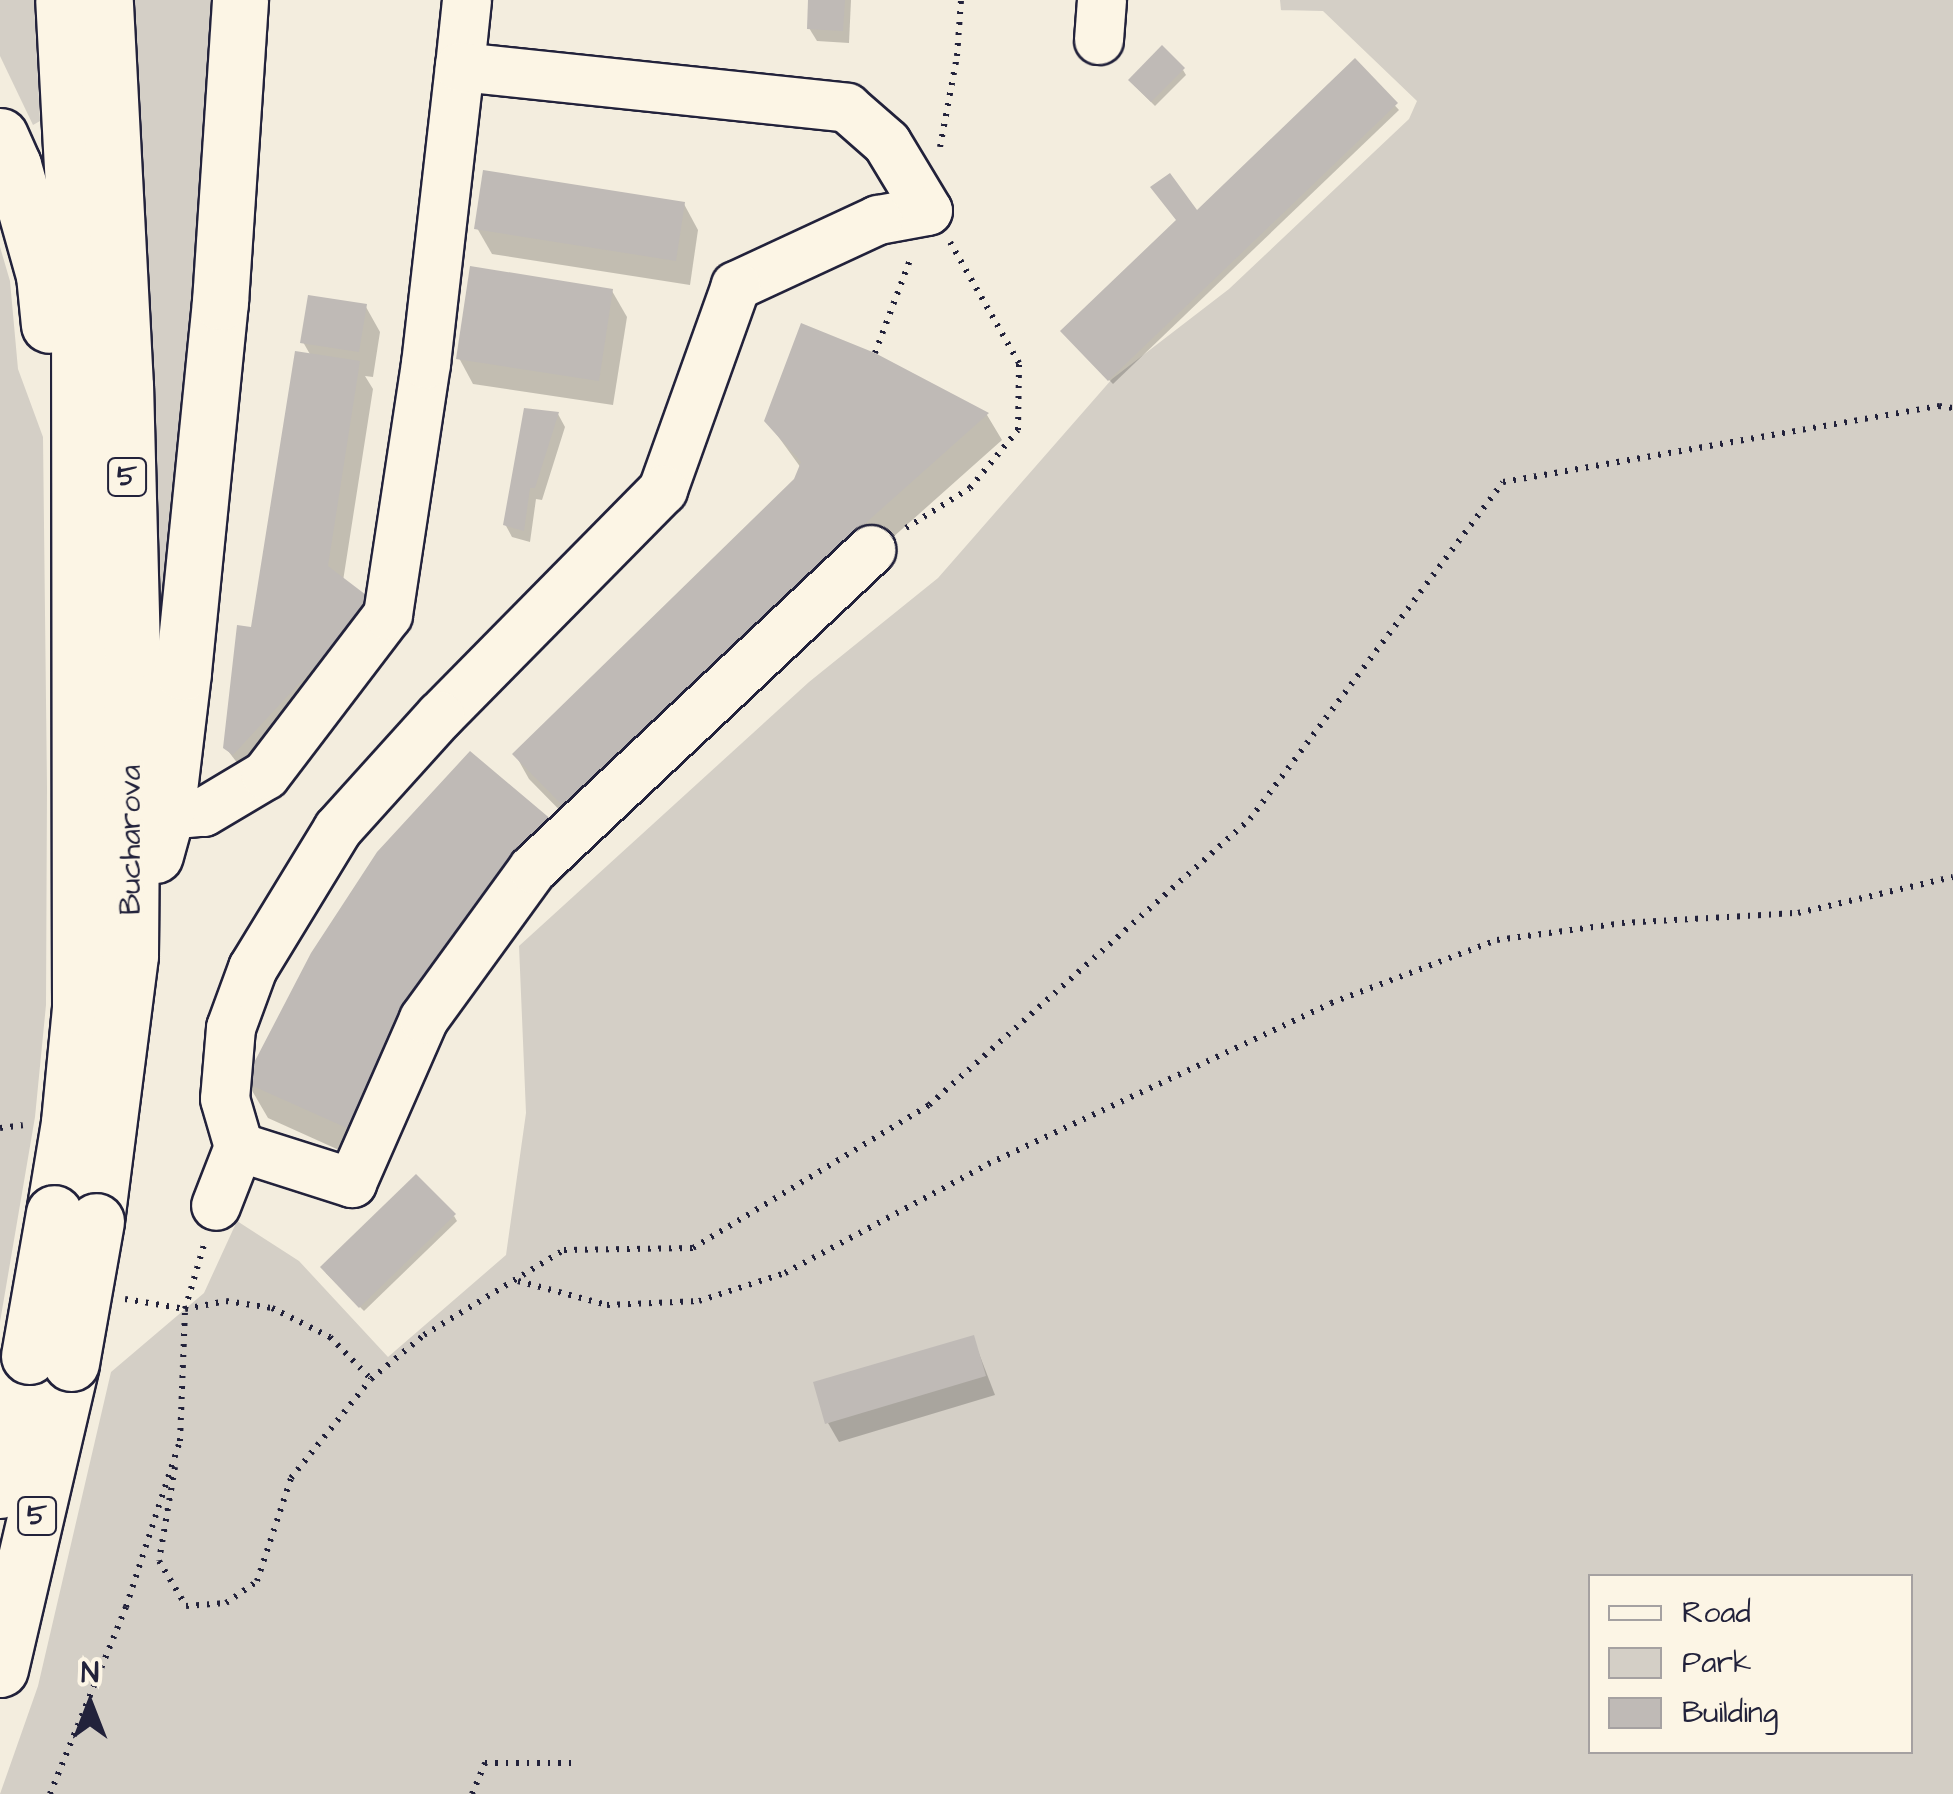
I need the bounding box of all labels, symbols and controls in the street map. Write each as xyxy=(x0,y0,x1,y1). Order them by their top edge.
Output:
road number: 5 xyxy=(107,454,147,500)
street label: Bucharova xyxy=(113,765,149,915)
road number: 5 xyxy=(17,1493,57,1539)
legend xyxy=(1588,1574,1913,1754)
text: Road xyxy=(1682,1592,1751,1634)
text: Park xyxy=(1682,1642,1751,1684)
north arrow xyxy=(40,1654,140,1754)
text: N xyxy=(81,1654,99,1693)
text: Building xyxy=(1682,1692,1778,1734)

